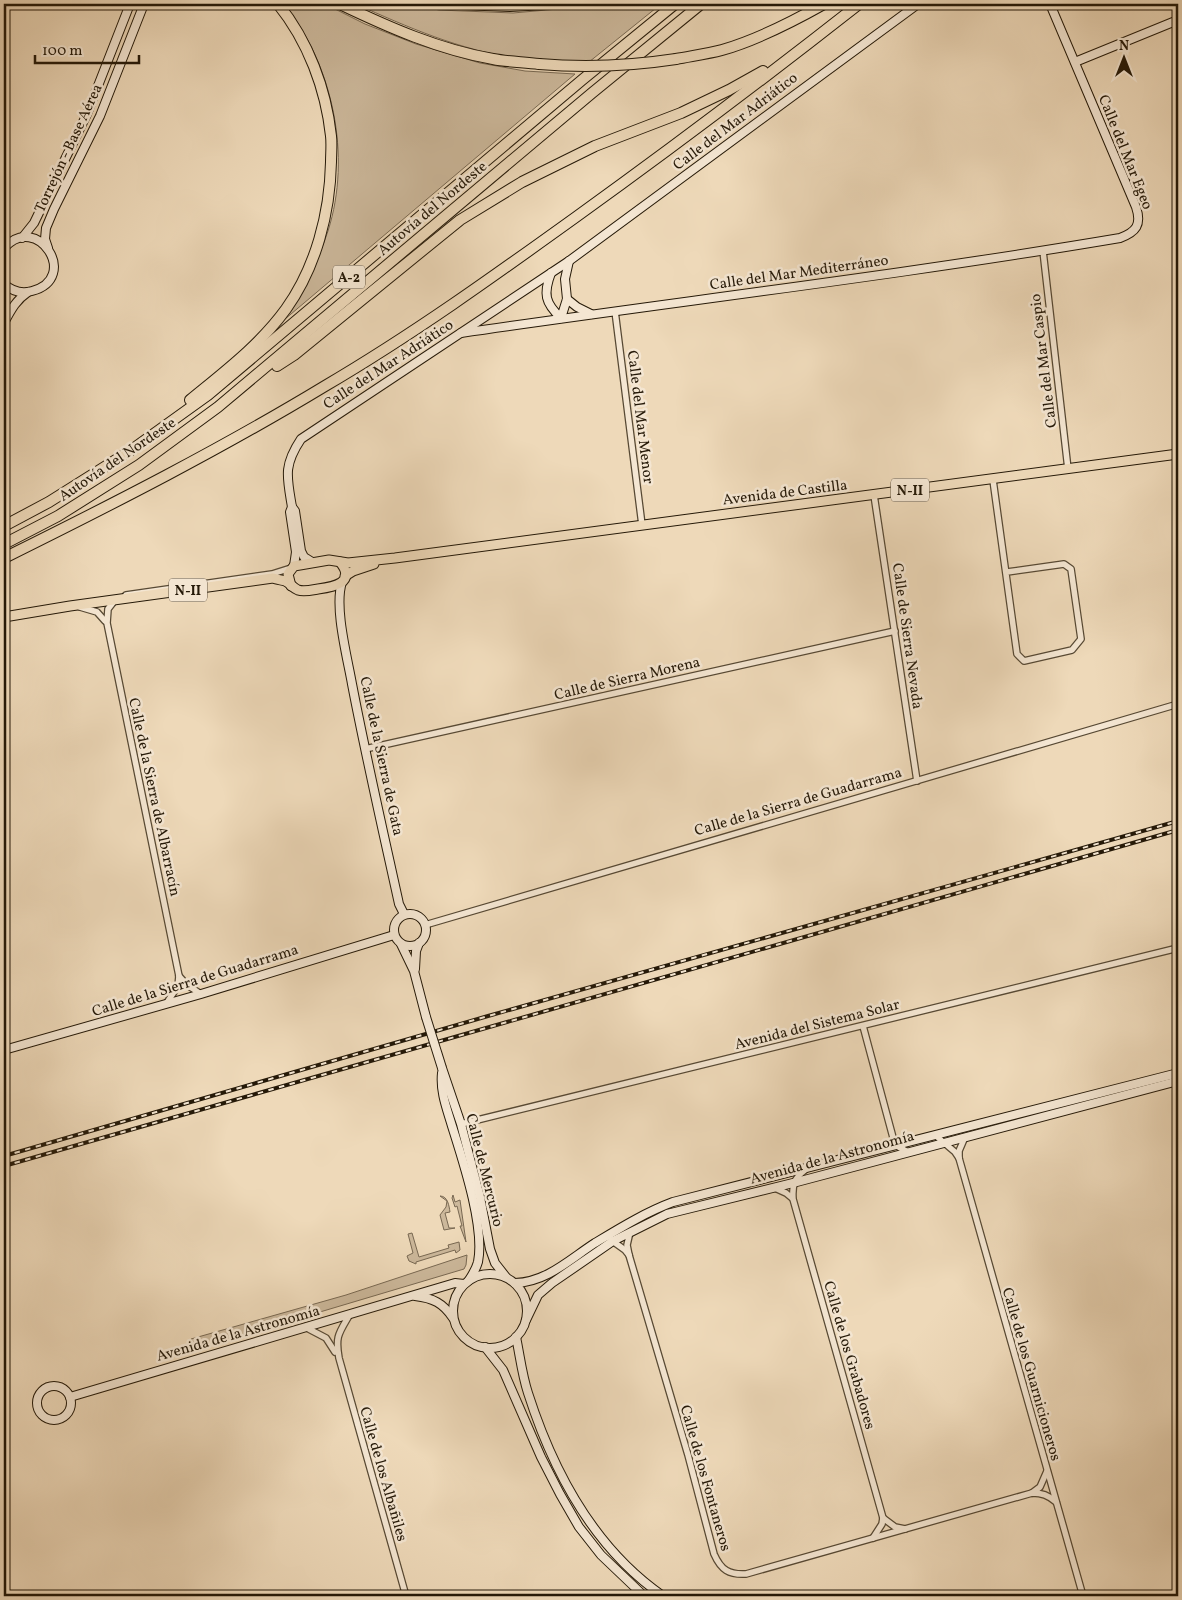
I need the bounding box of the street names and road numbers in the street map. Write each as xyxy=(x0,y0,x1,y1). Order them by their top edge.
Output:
street label: Calle del Mar Adriático xyxy=(669,68,803,176)
street label: Torrejón - Base Aérea xyxy=(30,81,108,216)
street label: Calle del Mar Egeo xyxy=(1092,92,1157,213)
street label: Autovía del Nordeste xyxy=(374,157,492,261)
street label: Calle del Mar Mediterráneo xyxy=(709,251,890,296)
road number: A-2 xyxy=(333,266,365,288)
street label: Calle del Mar Caspio xyxy=(1026,293,1063,429)
street label: Calle del Mar Adriático xyxy=(320,315,458,415)
street label: Calle del Mar Menor xyxy=(621,349,658,485)
street label: Autovía del Nordeste xyxy=(55,413,181,507)
street label: Avenida de Castilla xyxy=(722,475,849,512)
road number: N-II xyxy=(891,478,929,502)
street label: Calle de Sierra Nevada xyxy=(886,562,927,711)
road number: N-II xyxy=(169,578,207,602)
street label: Calle de Sierra Morena xyxy=(552,652,702,706)
street label: Calle de la Sierra de Gata xyxy=(353,675,408,838)
street label: Calle de la Sierra de Albarracín xyxy=(122,696,185,898)
street label: Calle de la Sierra de Guadarrama xyxy=(692,763,905,842)
street label: Calle de la Sierra de Guadarrama xyxy=(90,940,301,1023)
street label: Avenida del Sistema Solar xyxy=(733,995,902,1056)
street label: Calle de Mercurio xyxy=(459,1112,508,1229)
street label: Avenida de la Astronomía xyxy=(748,1126,917,1190)
street label: Calle de los Grabadores xyxy=(817,1279,880,1432)
street label: Calle de los Guarnicioneros xyxy=(996,1285,1065,1464)
street label: Avenida de la Astronomía xyxy=(154,1301,323,1368)
street label: Calle de los Fontaneros xyxy=(674,1403,735,1554)
street label: Calle de los Albañiles xyxy=(353,1405,412,1544)

